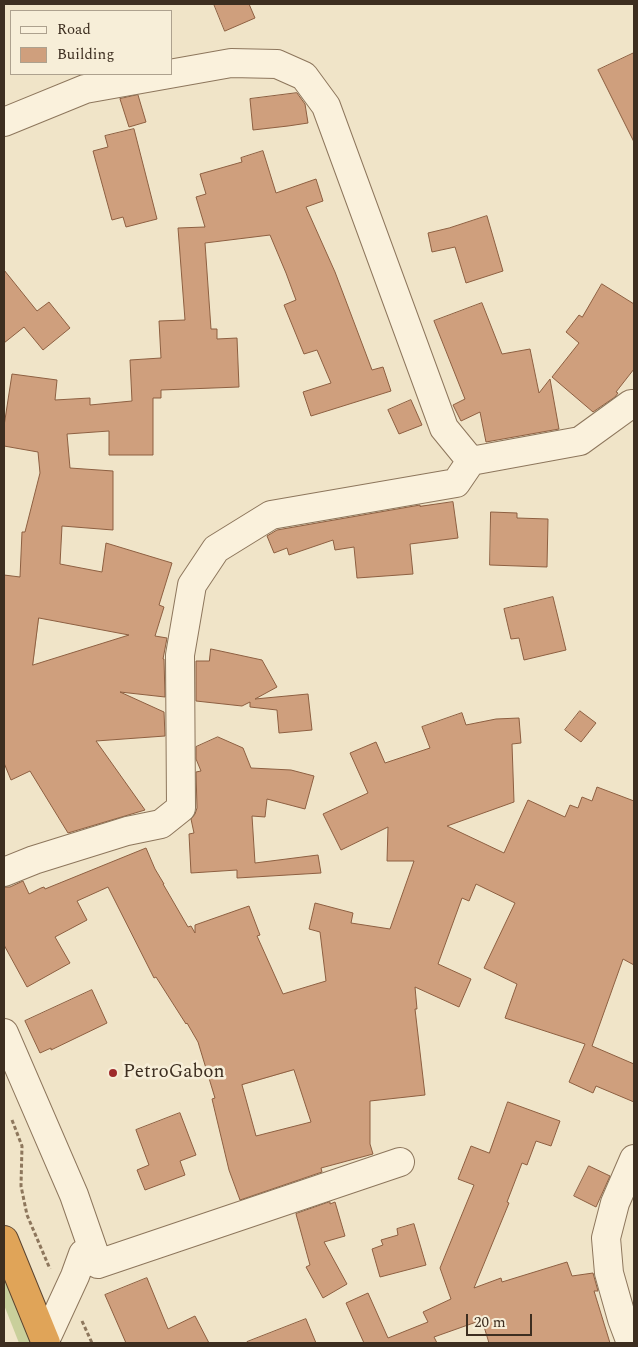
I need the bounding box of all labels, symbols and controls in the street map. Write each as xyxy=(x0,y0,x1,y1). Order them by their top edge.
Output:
legend xyxy=(10,10,172,75)
text: Road xyxy=(57,18,91,41)
text: Building xyxy=(57,43,114,66)
place label: PetroGabon xyxy=(123,1062,224,1084)
marker: PetroGabon xyxy=(107,1067,119,1079)
scale bar xyxy=(468,1304,534,1336)
text: 20 m xyxy=(474,1311,506,1334)

